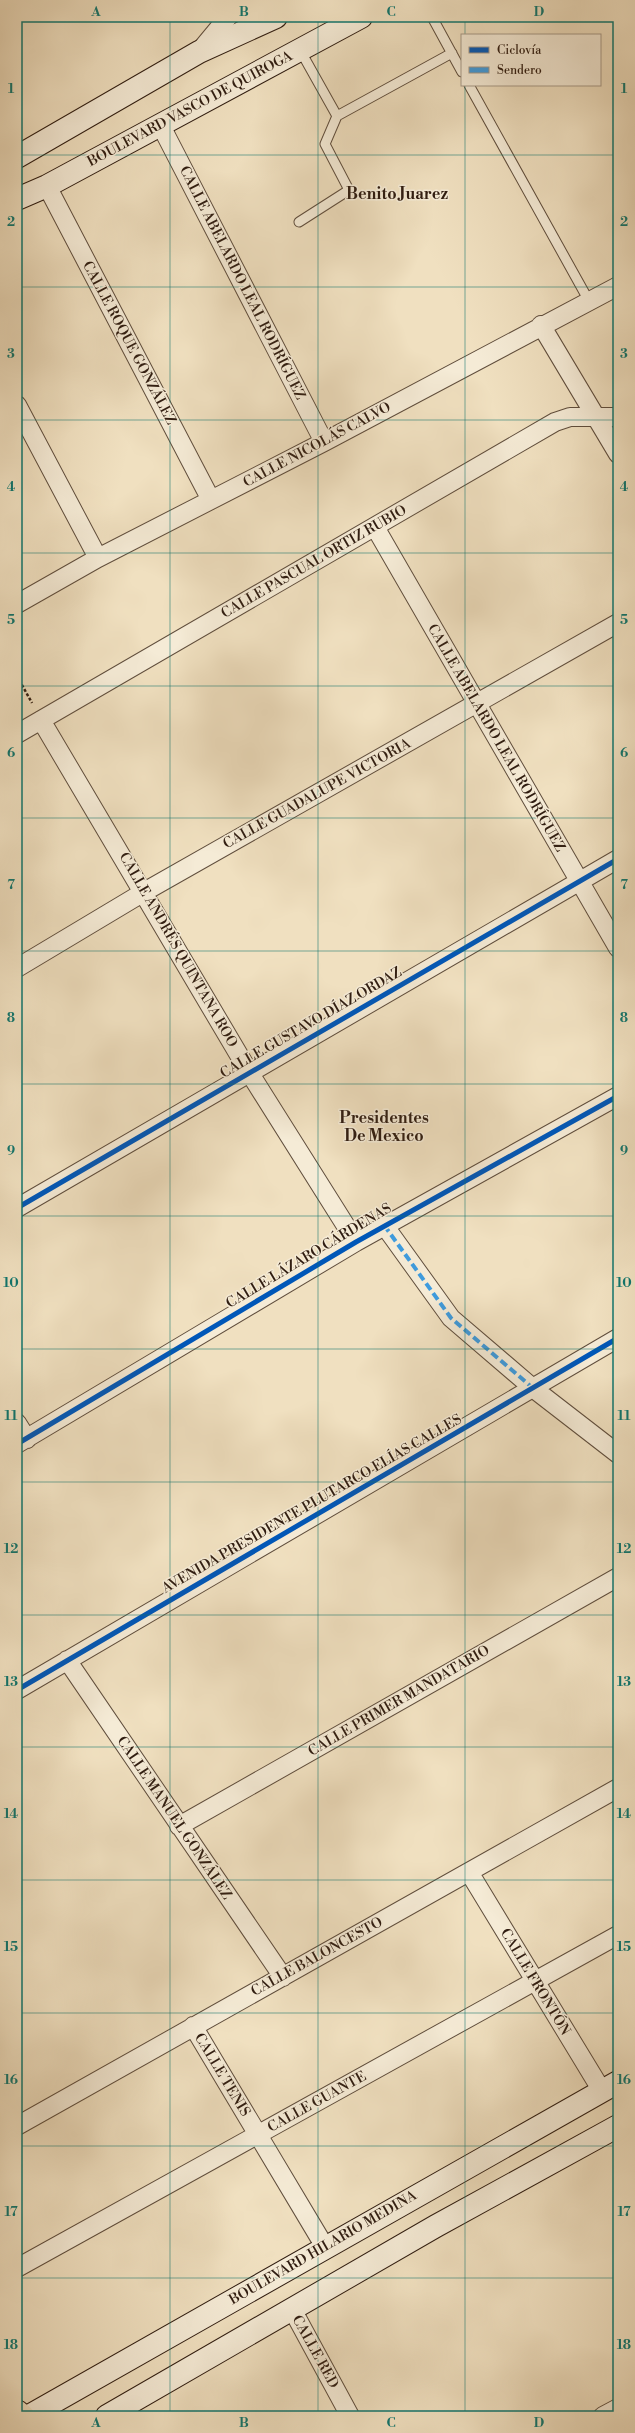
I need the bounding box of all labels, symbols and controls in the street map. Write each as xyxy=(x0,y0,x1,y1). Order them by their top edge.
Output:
text: A xyxy=(90,4,101,20)
text: B xyxy=(239,4,249,20)
text: C xyxy=(386,4,396,20)
text: D xyxy=(534,4,544,20)
legend xyxy=(461,34,601,86)
text: Ciclovía xyxy=(497,43,542,58)
street label: BOULEVARD VASCO DE QUIROGA xyxy=(84,47,296,171)
text: Sendero xyxy=(497,63,542,78)
text: 1 xyxy=(8,81,15,97)
text: 1 xyxy=(621,81,628,97)
street label: CALLE ABELARDO LEAL RODRÍGUEZ xyxy=(175,162,311,403)
district label: Benito Juarez xyxy=(346,184,448,204)
text: 2 xyxy=(7,214,15,230)
text: 2 xyxy=(620,214,628,230)
street label: CALLE ROQUE GONZÁLEZ xyxy=(78,257,182,428)
text: 3 xyxy=(7,346,15,362)
text: 3 xyxy=(620,346,628,362)
street label: CALLE NICOLÁS CALVO xyxy=(239,397,394,492)
text: 4 xyxy=(7,479,16,495)
text: 4 xyxy=(620,479,629,495)
street label: CALLE PASCUAL ORTIZ RUBIO xyxy=(218,501,410,623)
text: 5 xyxy=(7,612,15,628)
text: 5 xyxy=(620,612,628,628)
street label: CALLE ABELARDO LEAL RODRÍGUEZ xyxy=(423,620,571,855)
street label: CALLE GUADALUPE VICTORIA xyxy=(220,735,414,853)
text: 6 xyxy=(7,745,15,761)
text: 6 xyxy=(620,745,628,761)
street label: CALLE ANDRÉS QUINTANA ROO xyxy=(115,848,243,1051)
text: 7 xyxy=(7,877,15,893)
text: 7 xyxy=(620,877,628,893)
street label: CALLE GUSTAVO DÍAZ ORDAZ xyxy=(216,962,405,1082)
text: 8 xyxy=(7,1010,15,1026)
text: 8 xyxy=(620,1010,628,1026)
district label: Presidentes De Mexico xyxy=(339,1108,429,1146)
text: 9 xyxy=(7,1143,15,1159)
text: 9 xyxy=(620,1143,628,1159)
street label: CALLE LÁZARO CÁRDENAS xyxy=(222,1198,395,1313)
text: 10 xyxy=(3,1275,19,1291)
text: 10 xyxy=(616,1275,632,1291)
text: 11 xyxy=(5,1408,18,1424)
text: 11 xyxy=(618,1408,631,1424)
street label: AVENIDA PRESIDENTE PLUTARCO ELÍAS CALLES xyxy=(157,1409,465,1598)
text: 12 xyxy=(4,1541,18,1557)
text: 12 xyxy=(617,1541,631,1557)
street label: CALLE PRIMER MANDATARIO xyxy=(305,1642,493,1760)
text: 13 xyxy=(4,1674,18,1690)
text: 13 xyxy=(617,1674,631,1690)
street label: CALLE MANUEL GONZÁLEZ xyxy=(113,1732,237,1903)
text: 14 xyxy=(4,1806,18,1822)
text: 14 xyxy=(617,1806,631,1822)
street label: CALLE BALONCESTO xyxy=(248,1913,386,2001)
street label: CALLE FRONTÓN xyxy=(496,1924,576,2039)
text: 15 xyxy=(4,1939,18,1955)
text: 15 xyxy=(617,1939,631,1955)
street label: CALLE TENIS xyxy=(190,2030,254,2120)
street label: CALLE GUANTE xyxy=(264,2067,370,2137)
text: 16 xyxy=(4,2072,18,2088)
text: 16 xyxy=(617,2072,631,2088)
street label: BOULEVARD HILARIO MEDINA xyxy=(225,2187,420,2310)
text: 17 xyxy=(4,2204,18,2220)
text: 17 xyxy=(617,2204,631,2220)
street label: CALLE RED xyxy=(288,2312,343,2392)
text: 18 xyxy=(4,2337,18,2353)
text: 18 xyxy=(617,2337,631,2353)
text: A xyxy=(90,2415,101,2431)
text: B xyxy=(239,2415,249,2431)
text: C xyxy=(386,2415,396,2431)
text: D xyxy=(534,2415,544,2431)

